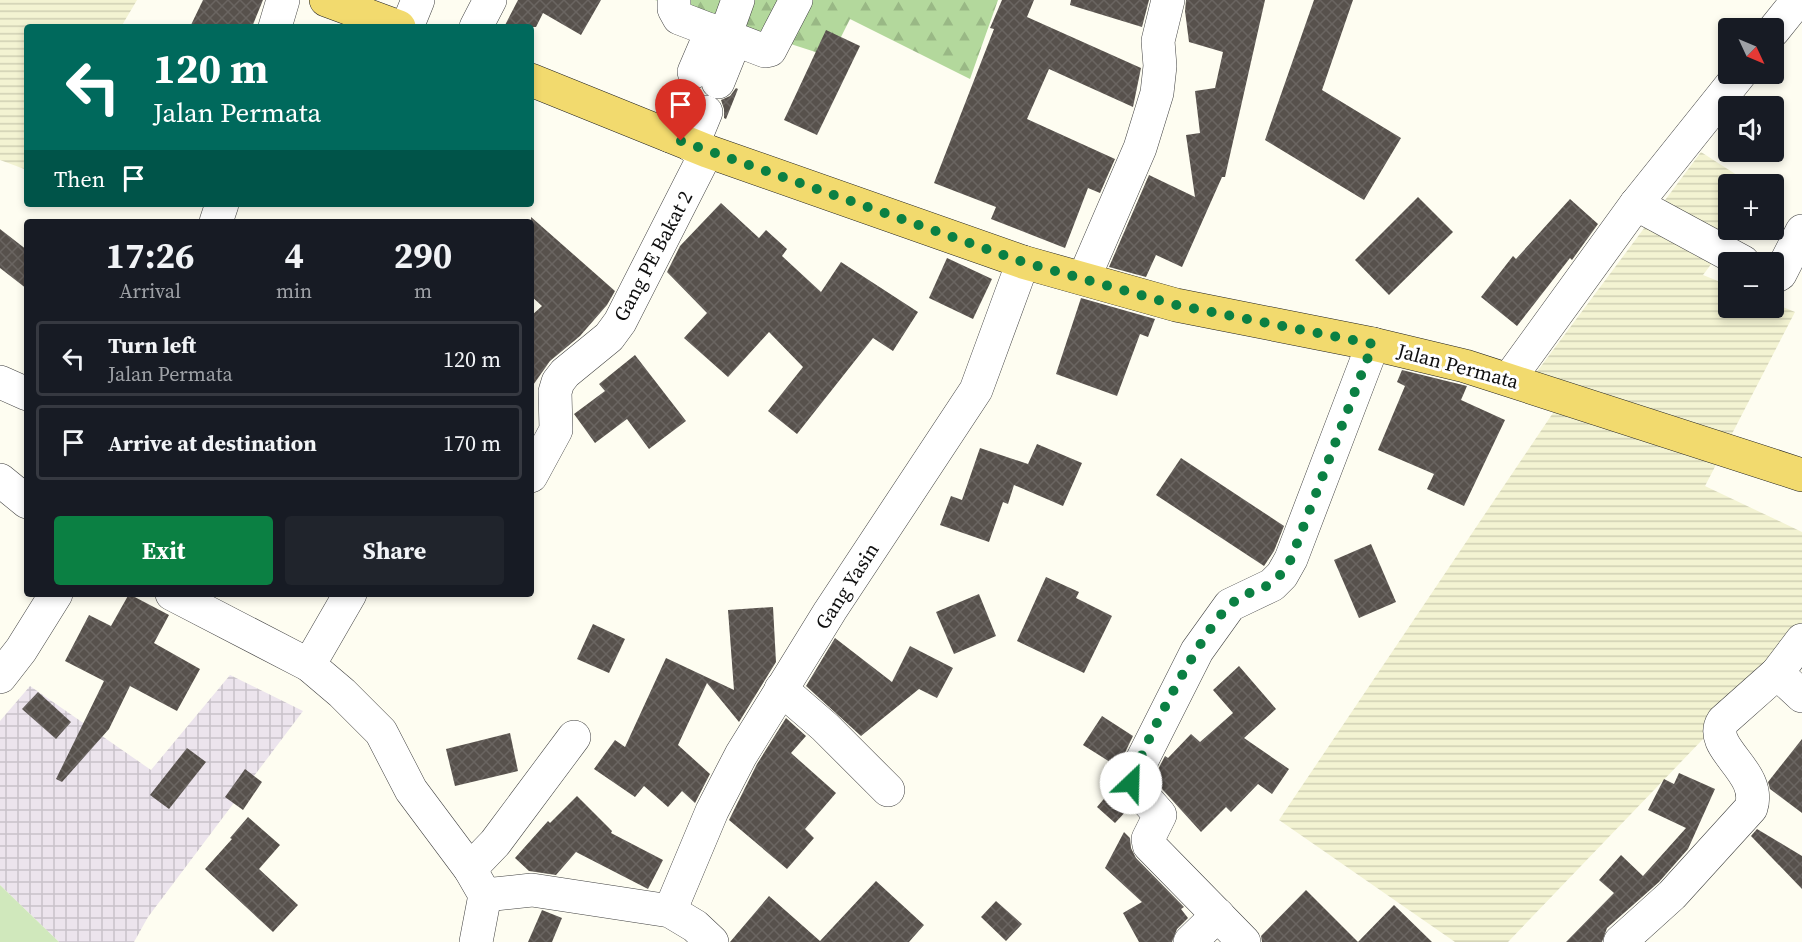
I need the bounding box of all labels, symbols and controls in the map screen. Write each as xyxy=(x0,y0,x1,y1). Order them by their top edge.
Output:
north arrow xyxy=(1718,18,1784,84)
map controls xyxy=(1718,18,1784,318)
text: 120 m xyxy=(153,39,268,97)
icon: left xyxy=(54,48,132,126)
pin xyxy=(655,79,706,141)
icon: arrive xyxy=(664,88,697,121)
text: Jalan Permata xyxy=(153,94,321,131)
button: sound xyxy=(1718,96,1784,162)
icon: arrive xyxy=(117,162,150,195)
text: Then xyxy=(54,164,105,194)
button: + xyxy=(1718,174,1784,240)
street label: Gang PE Bakat 2 xyxy=(607,186,699,326)
text: 17:26 xyxy=(106,231,194,280)
text: 4 xyxy=(284,231,304,280)
text: 290 xyxy=(394,231,452,280)
button: − xyxy=(1718,252,1784,318)
text: Arrival xyxy=(119,277,181,305)
text: min xyxy=(276,277,312,305)
text: m xyxy=(414,277,432,305)
text: Turn left xyxy=(108,330,196,360)
street label: Jalan Permata xyxy=(1393,336,1523,396)
icon: left xyxy=(57,342,90,375)
text: 120 m xyxy=(443,344,501,374)
text: Jalan Permata xyxy=(108,360,233,388)
icon: arrive xyxy=(57,426,90,459)
text: Arrive at destination xyxy=(108,428,317,458)
text: 170 m xyxy=(443,428,501,458)
button: Exit xyxy=(54,516,273,585)
button: Share xyxy=(285,516,504,585)
street label: Gang Yasin xyxy=(808,537,886,635)
position arrow xyxy=(1099,751,1163,815)

